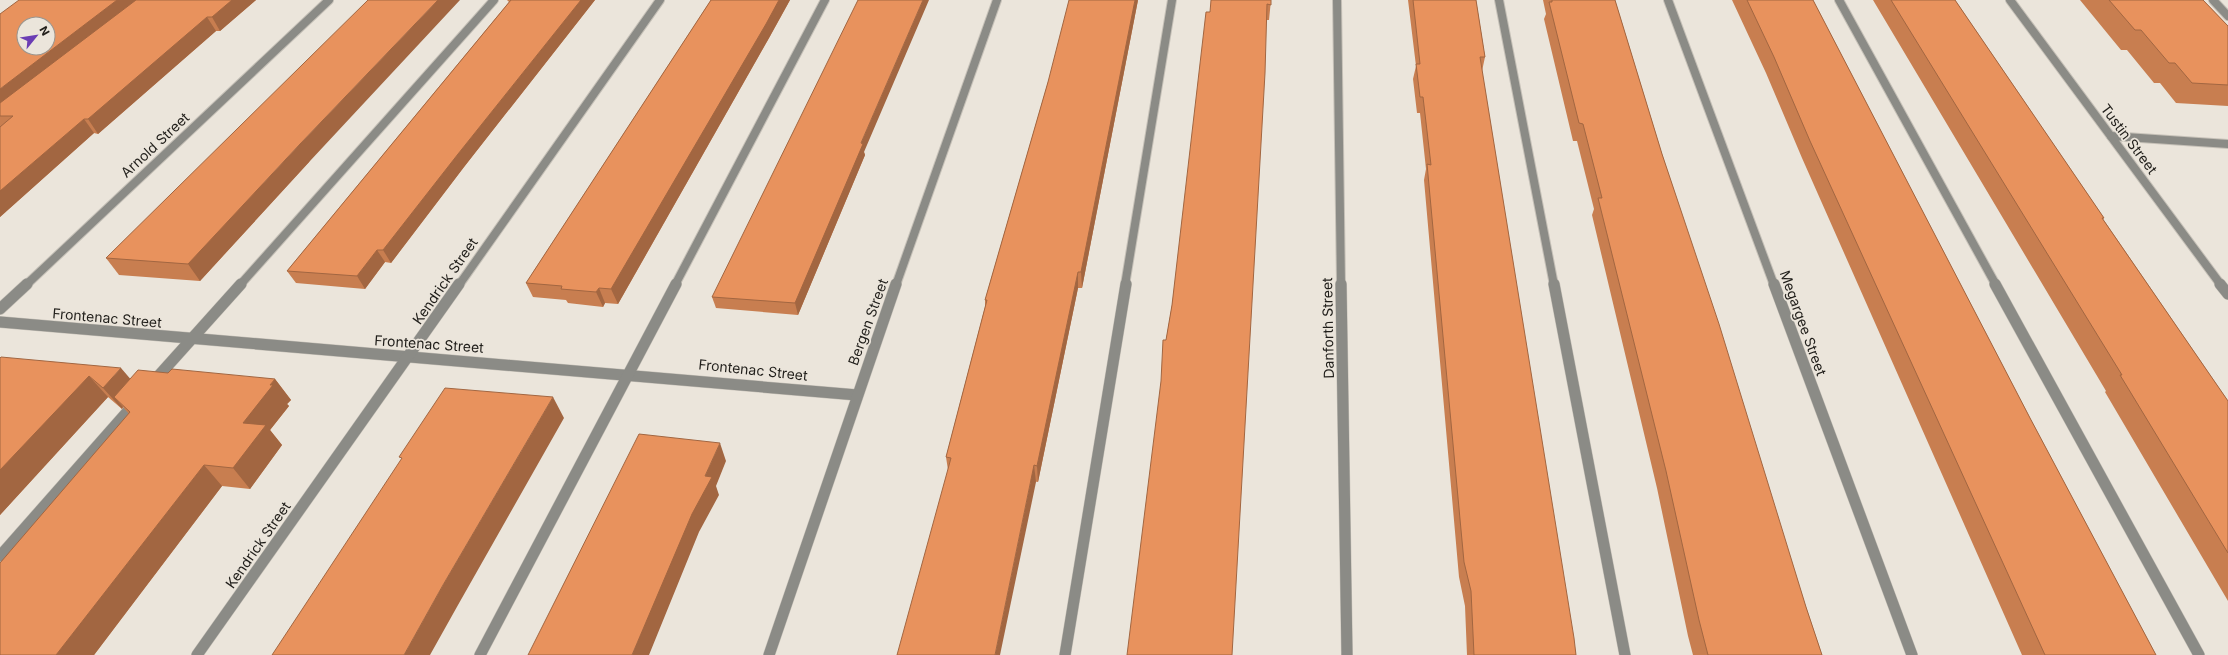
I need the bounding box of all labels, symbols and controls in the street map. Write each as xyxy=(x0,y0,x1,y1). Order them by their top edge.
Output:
north arrow xyxy=(16,16,56,56)
text: N xyxy=(37,24,53,38)
street label: Tustin Street xyxy=(2098,100,2162,177)
street label: Arnold Street xyxy=(117,108,193,181)
street label: Kendrick Street xyxy=(408,234,481,327)
street label: Megargee Street xyxy=(1777,268,1831,378)
street label: Bergen Street xyxy=(844,276,891,367)
street label: Danforth Street xyxy=(1318,277,1337,379)
street label: Frontenac Street xyxy=(52,304,163,331)
street label: Frontenac Street xyxy=(374,331,485,356)
street label: Frontenac Street xyxy=(698,355,809,384)
street label: Kendrick Street xyxy=(221,498,294,591)

